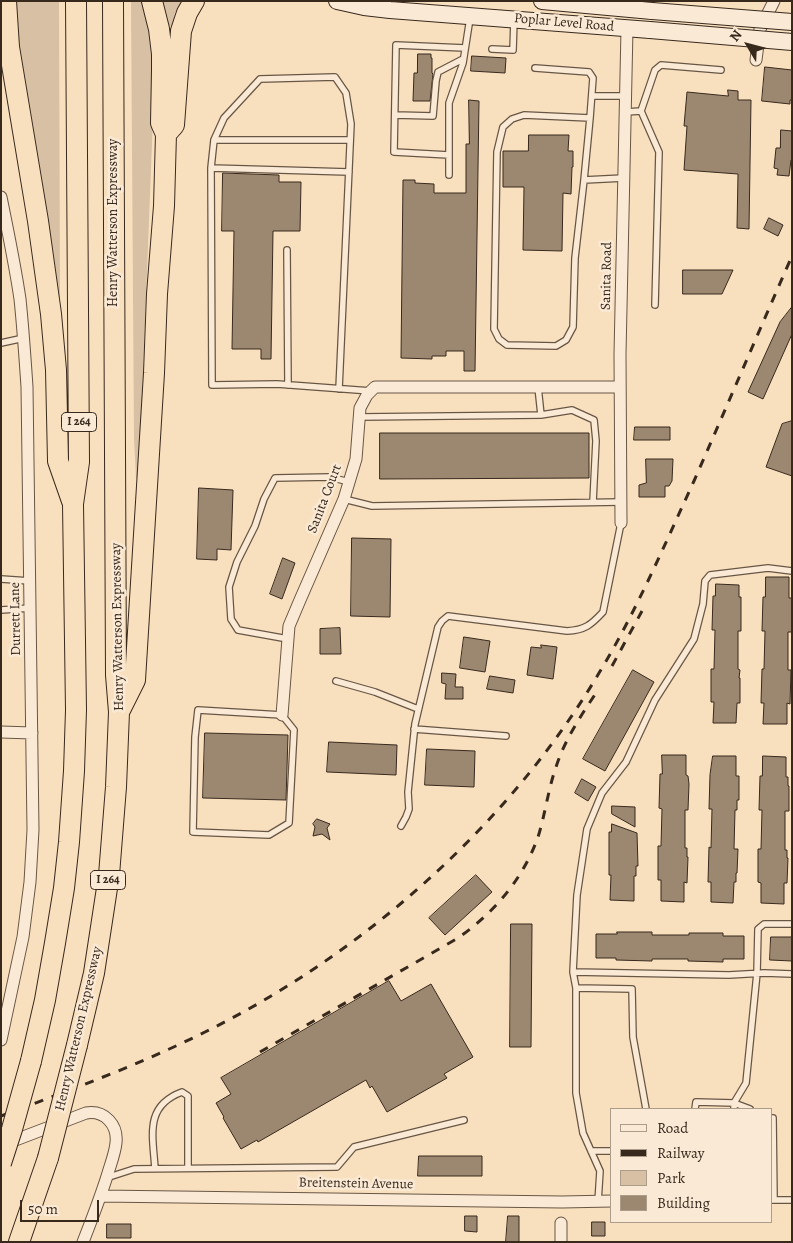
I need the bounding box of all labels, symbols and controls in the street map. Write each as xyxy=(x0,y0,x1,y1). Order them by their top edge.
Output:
street label: Poplar Level Road xyxy=(513,10,615,36)
north arrow xyxy=(723,20,773,70)
text: N xyxy=(725,26,746,45)
street label: Henry Watterson Expressway xyxy=(106,139,122,307)
street label: Sanita Road xyxy=(598,242,616,310)
road number: I 264 xyxy=(62,412,96,432)
street label: Sanita Court xyxy=(304,462,346,536)
street label: Henry Watterson Expressway xyxy=(108,543,128,711)
street label: Durrett Lane xyxy=(7,582,25,656)
road number: I 264 xyxy=(90,870,126,890)
street label: Henry Watterson Expressway xyxy=(52,945,106,1113)
legend xyxy=(610,1108,773,1223)
text: Road xyxy=(657,1118,688,1138)
text: Railway xyxy=(657,1143,704,1163)
text: Park xyxy=(657,1168,685,1188)
street label: Breitenstein Avenue xyxy=(298,1175,414,1193)
scale bar xyxy=(22,1190,101,1222)
text: Building xyxy=(657,1193,710,1213)
text: 50 m xyxy=(28,1199,58,1219)

